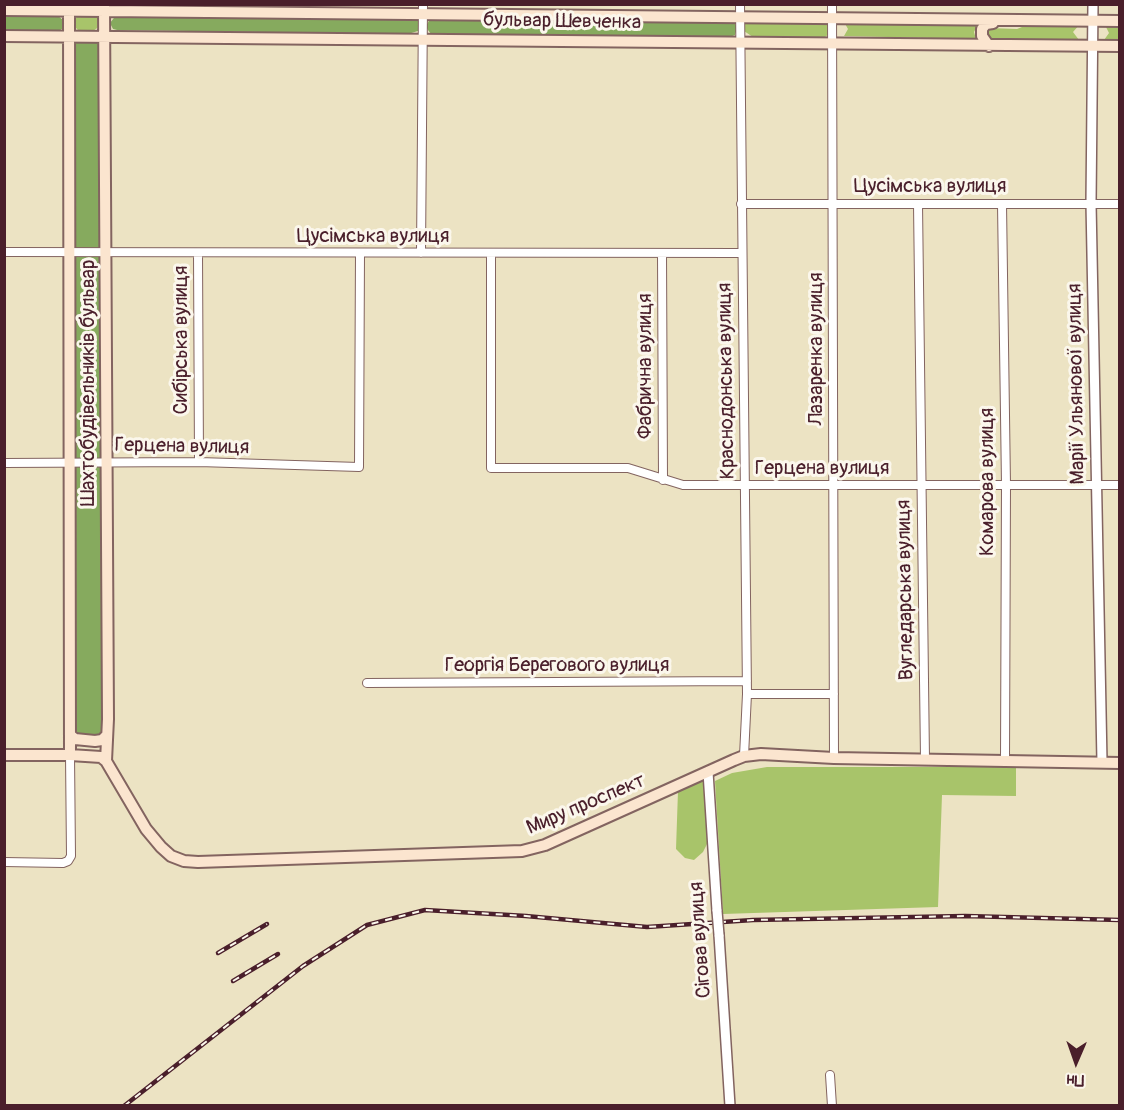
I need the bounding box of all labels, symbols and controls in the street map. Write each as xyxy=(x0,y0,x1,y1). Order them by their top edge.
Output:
street label: бульвар Шевченка xyxy=(483,9,641,35)
street label: Цусімська вулиця xyxy=(854,175,1006,199)
street label: Цусімська вулиця xyxy=(297,225,449,249)
street label: Шахтобудівельників бульвар xyxy=(77,260,101,506)
street label: Сибірська вулиця xyxy=(170,266,194,414)
street label: Лазаренка вулиця xyxy=(805,272,829,426)
street label: Краснодонська вулиця xyxy=(713,282,741,480)
street label: Марії Ульянової вулиця xyxy=(1063,283,1091,485)
street label: Фабрична вулиця xyxy=(634,293,658,439)
street label: Комарова вулиця xyxy=(976,408,1000,556)
street label: Герцена вулиця xyxy=(114,434,250,460)
street label: Герцена вулиця xyxy=(755,457,889,481)
street label: Вугледарська вулиця xyxy=(892,499,920,681)
street label: Георгія Берегового вулиця xyxy=(445,654,669,678)
street label: Миру проспект xyxy=(523,769,649,841)
street label: Сігова вулиця xyxy=(685,881,717,999)
north arrow xyxy=(1046,1032,1106,1092)
text: Пн xyxy=(1066,1070,1085,1090)

